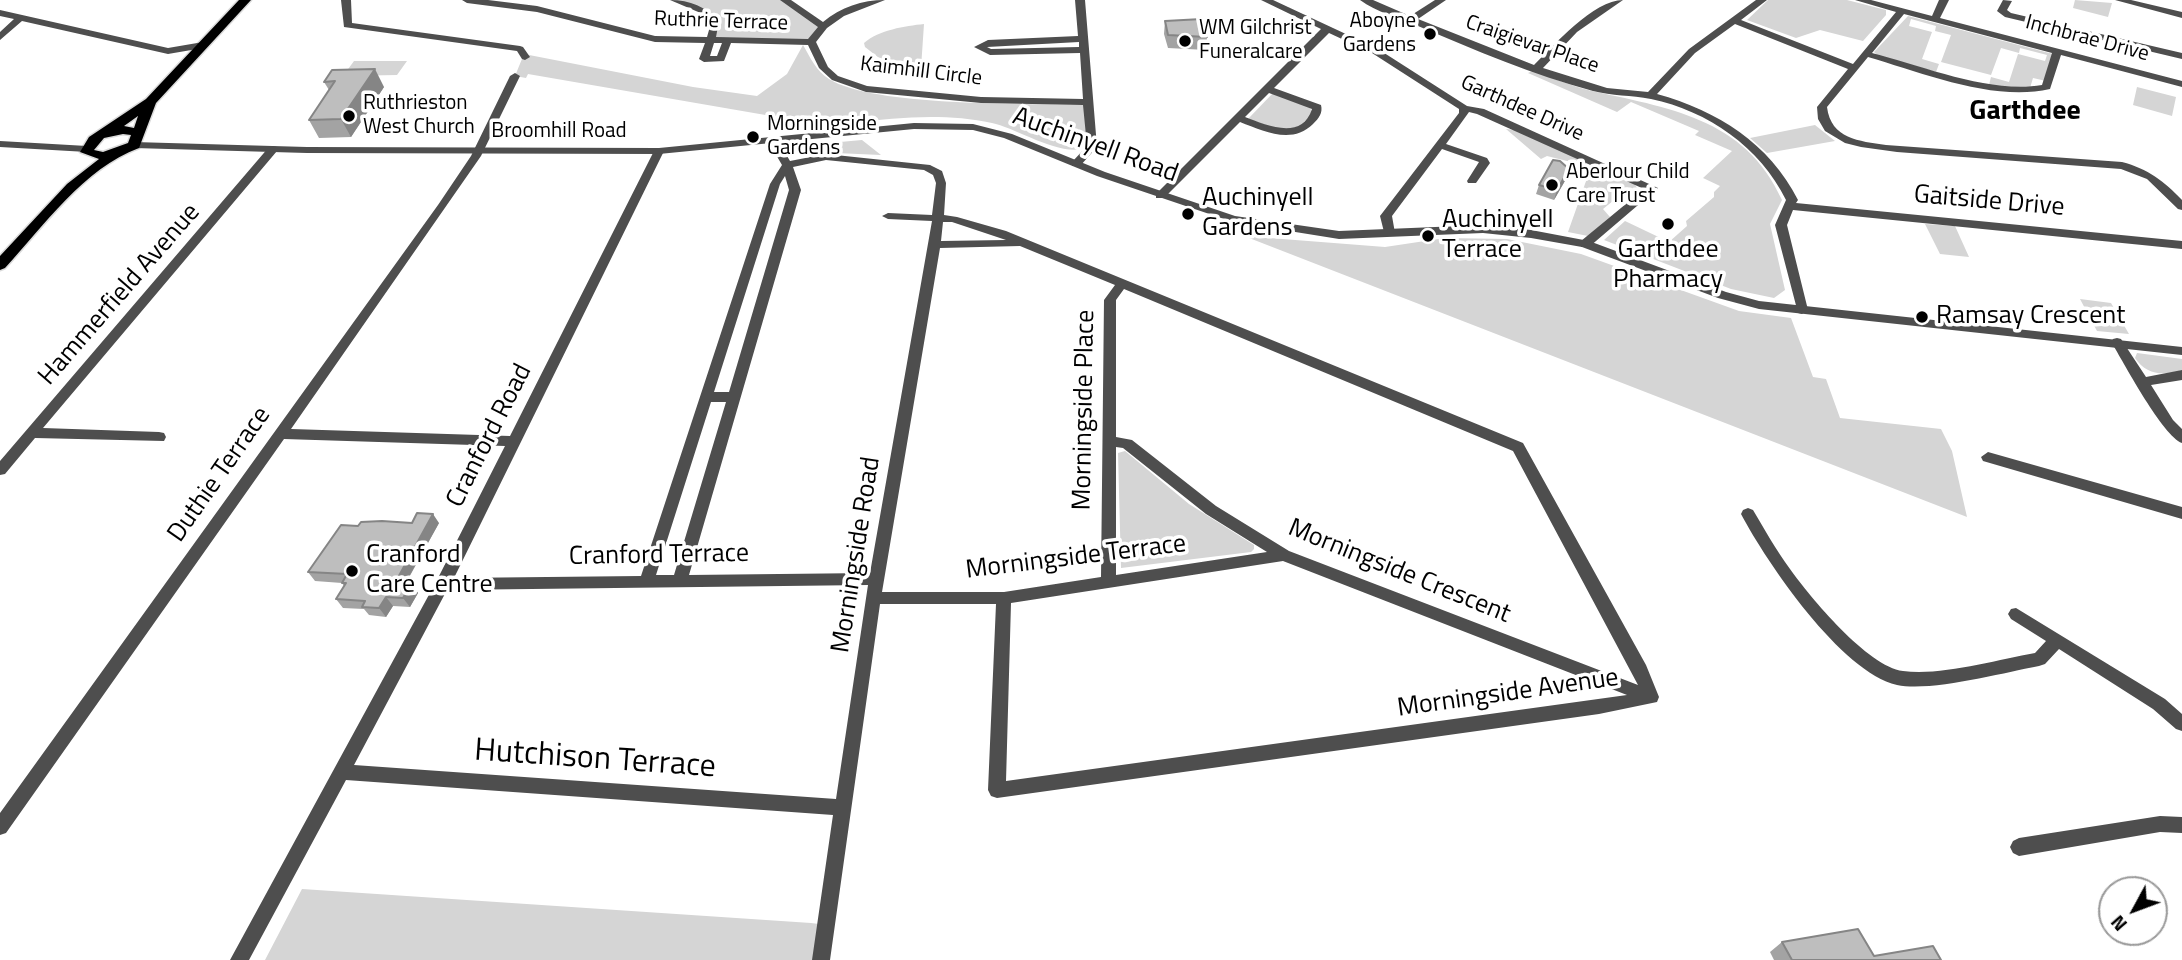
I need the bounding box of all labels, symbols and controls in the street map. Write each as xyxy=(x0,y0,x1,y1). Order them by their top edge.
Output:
street label: Ruthrie Terrace xyxy=(654,7,788,37)
place label: Aboyne Gardens xyxy=(1343,9,1416,59)
street label: Craigievar Place xyxy=(1462,10,1602,80)
street label: Inchbrae Drive xyxy=(2022,10,2152,68)
place label: WM Gilchrist Funeralcare xyxy=(1199,16,1312,66)
marker: Aboyne Gardens xyxy=(1422,26,1438,42)
marker: WM Gilchrist Funeralcare xyxy=(1177,33,1193,49)
street label: Kaimhill Circle xyxy=(859,52,983,92)
street label: Garthdee Drive xyxy=(1456,71,1588,147)
place label: Ruthrieston West Church xyxy=(363,91,475,141)
district label: Garthdee xyxy=(1969,95,2081,129)
street label: Auchinyell Road xyxy=(1008,102,1182,190)
marker: Ruthrieston West Church xyxy=(341,108,357,124)
place label: Morningside Gardens xyxy=(767,112,877,162)
street label: Broomhill Road xyxy=(491,119,627,145)
marker: Morningside Gardens xyxy=(745,129,761,145)
place label: Aberlour Child Care Trust xyxy=(1566,160,1690,210)
marker: Aberlour Child Care Trust xyxy=(1544,177,1560,193)
street label: Gaitside Drive xyxy=(1912,180,2066,224)
place label: Auchinyell Gardens xyxy=(1202,183,1314,244)
street label: Hammerfield Avenue xyxy=(33,198,207,392)
place label: Auchinyell Terrace xyxy=(1442,205,1554,266)
marker: Auchinyell Gardens xyxy=(1180,206,1196,222)
marker: Garthdee Pharmacy xyxy=(1660,216,1676,232)
marker: Auchinyell Terrace xyxy=(1420,228,1436,244)
place label: Garthdee Pharmacy xyxy=(1613,235,1723,296)
place label: Ramsay Crescent xyxy=(1936,301,2125,333)
street label: Morningside Place xyxy=(1068,309,1102,511)
marker: Ramsay Crescent xyxy=(1914,309,1930,325)
street label: Cranford Road xyxy=(441,359,539,513)
street label: Duthie Terrace xyxy=(162,401,278,549)
street label: Morningside Road xyxy=(826,455,888,655)
street label: Morningside Crescent xyxy=(1283,513,1515,631)
street label: Morningside Terrace xyxy=(964,529,1188,587)
street label: Cranford Terrace xyxy=(569,539,749,573)
place label: Cranford Care Centre xyxy=(366,540,493,602)
marker: Cranford Care Centre xyxy=(344,563,360,579)
street label: Morningside Avenue xyxy=(1395,663,1621,725)
street label: Hutchison Terrace xyxy=(473,732,717,788)
north arrow xyxy=(2098,876,2168,946)
text: N xyxy=(2103,909,2134,938)

